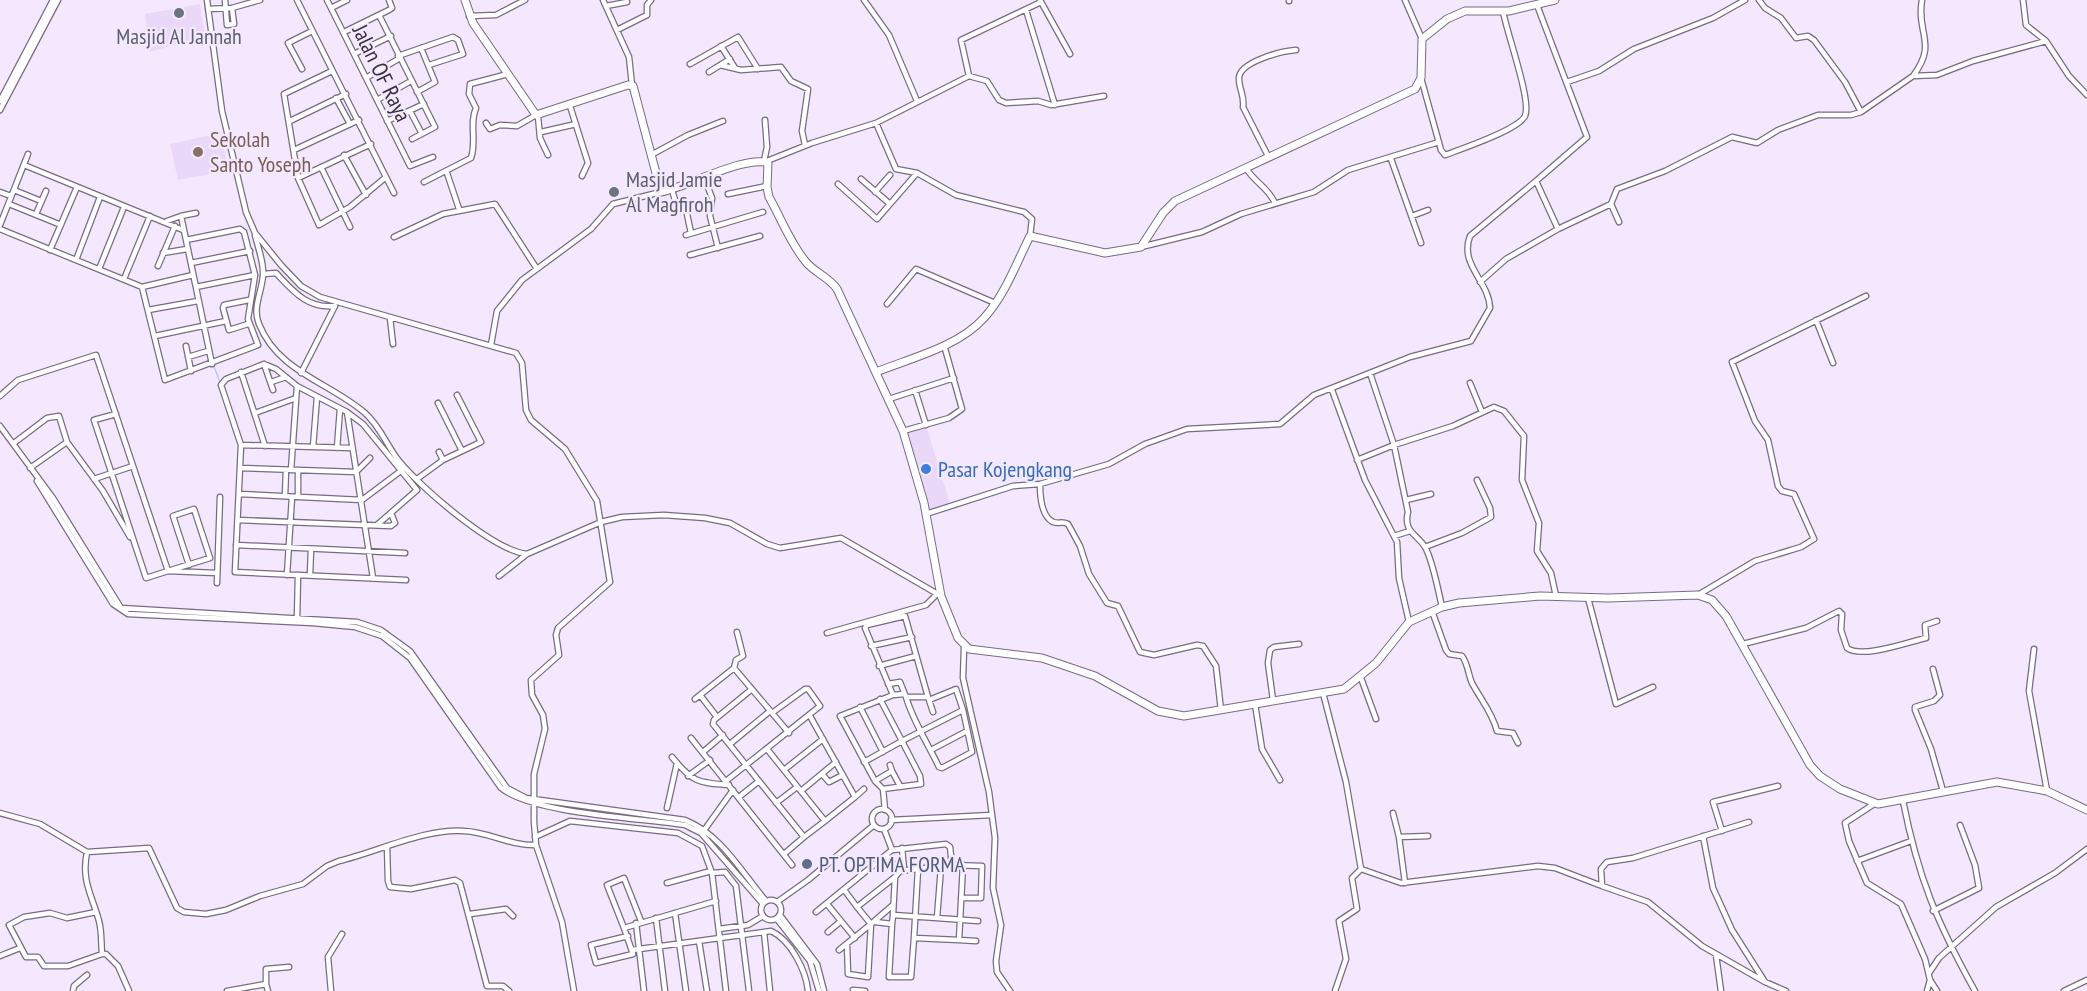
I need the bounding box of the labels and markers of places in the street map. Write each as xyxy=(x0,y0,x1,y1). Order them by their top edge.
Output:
marker: Masjid Al Jannah xyxy=(172,6,186,20)
place label: Masjid Al Jannah xyxy=(116,22,242,50)
place label: Sekolah Santo Yoseph xyxy=(210,125,311,178)
marker: Sekolah Santo Yoseph xyxy=(191,145,205,159)
place label: Masjid Jamie Al Magfiroh xyxy=(626,165,722,218)
marker: Masjid Jamie Al Magfiroh xyxy=(607,185,621,199)
place label: Pasar Kojengkang xyxy=(938,455,1072,483)
marker: Pasar Kojengkang xyxy=(919,462,933,476)
place label: PT. OPTIMA FORMA xyxy=(819,850,966,878)
marker: PT. OPTIMA FORMA xyxy=(800,857,814,871)

